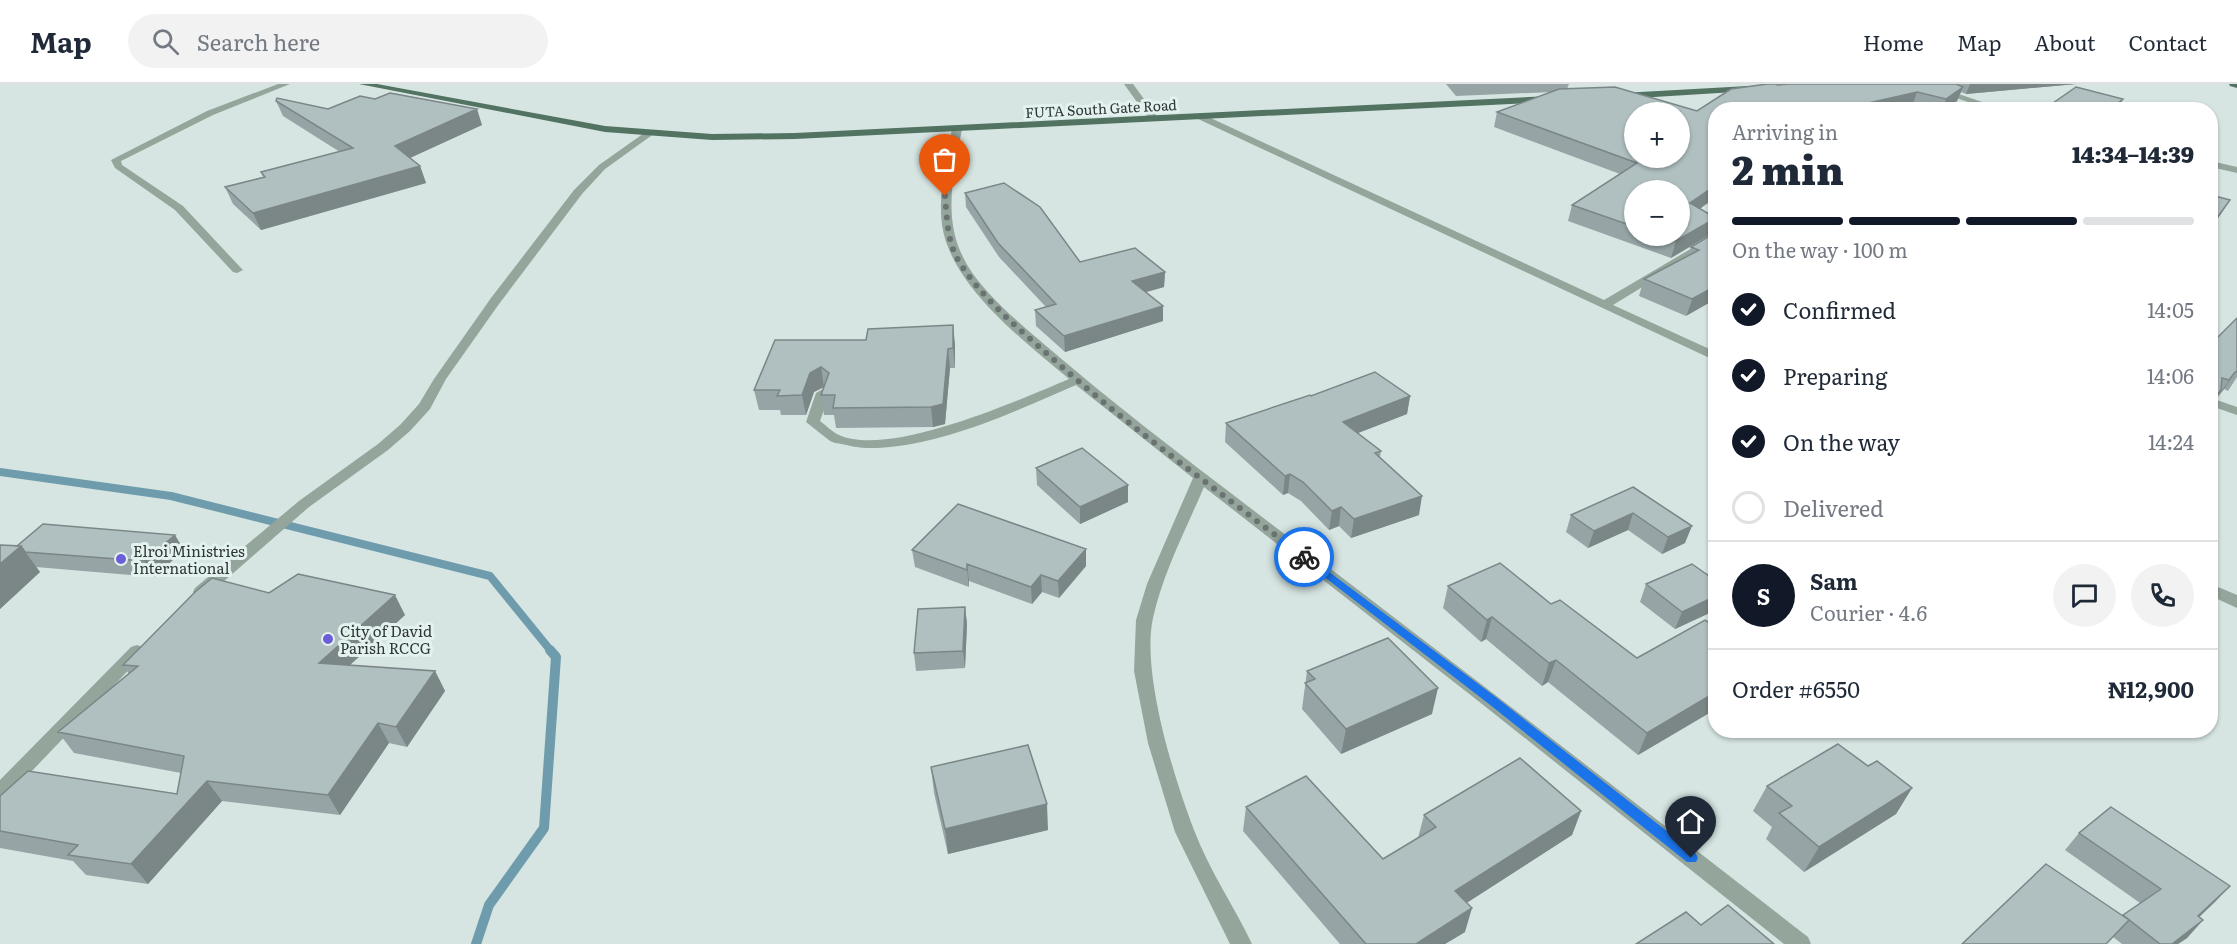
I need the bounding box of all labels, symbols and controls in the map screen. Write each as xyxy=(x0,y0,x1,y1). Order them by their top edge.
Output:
search box xyxy=(128,14,548,68)
text: Map xyxy=(30,20,92,62)
icon: search xyxy=(149,25,182,58)
text: Search here xyxy=(197,25,320,58)
text: Home xyxy=(1863,26,1924,57)
text: Map xyxy=(1957,26,2001,57)
text: About xyxy=(2034,26,2096,57)
text: Contact xyxy=(2129,26,2207,57)
street label: FUTA South Gate Road xyxy=(1025,94,1178,122)
map controls xyxy=(1624,102,1690,246)
button: + xyxy=(1624,102,1690,168)
text: Arriving in xyxy=(1732,116,1838,146)
pin xyxy=(919,134,970,196)
text: 14:34–14:39 xyxy=(2072,137,2194,170)
text: 2 min xyxy=(1732,139,1844,197)
icon: bag xyxy=(928,143,961,176)
button: − xyxy=(1624,180,1690,246)
text: On the way · 100 m xyxy=(1732,234,1908,264)
icon: check xyxy=(1732,293,1765,326)
text: Confirmed xyxy=(1783,293,1896,326)
text: 14:05 xyxy=(2147,294,2194,324)
icon: check xyxy=(1732,359,1765,392)
text: Preparing xyxy=(1783,359,1887,392)
text: 14:06 xyxy=(2147,360,2194,390)
icon: check xyxy=(1732,425,1765,458)
text: On the way xyxy=(1783,425,1900,458)
text: 14:24 xyxy=(2148,426,2194,456)
text: Delivered xyxy=(1783,491,1884,524)
courier xyxy=(1274,527,1334,587)
place label: Elroi Ministries International xyxy=(133,539,245,579)
icon: bike xyxy=(1288,541,1321,574)
marker: Elroi Ministries International xyxy=(114,552,128,566)
text: Sam xyxy=(1810,564,1858,597)
button: chat xyxy=(2053,564,2116,627)
button: phone xyxy=(2131,564,2194,627)
text: S xyxy=(1757,579,1770,612)
text: Courier · 4.6 xyxy=(1810,597,1927,627)
place label: City of David Parish RCCG xyxy=(340,619,432,659)
marker: City of David Parish RCCG xyxy=(321,632,335,646)
text: Order #6550 xyxy=(1732,672,1860,705)
text: ₦12,900 xyxy=(2108,672,2194,705)
pin xyxy=(1665,796,1716,858)
icon: home xyxy=(1674,805,1707,838)

